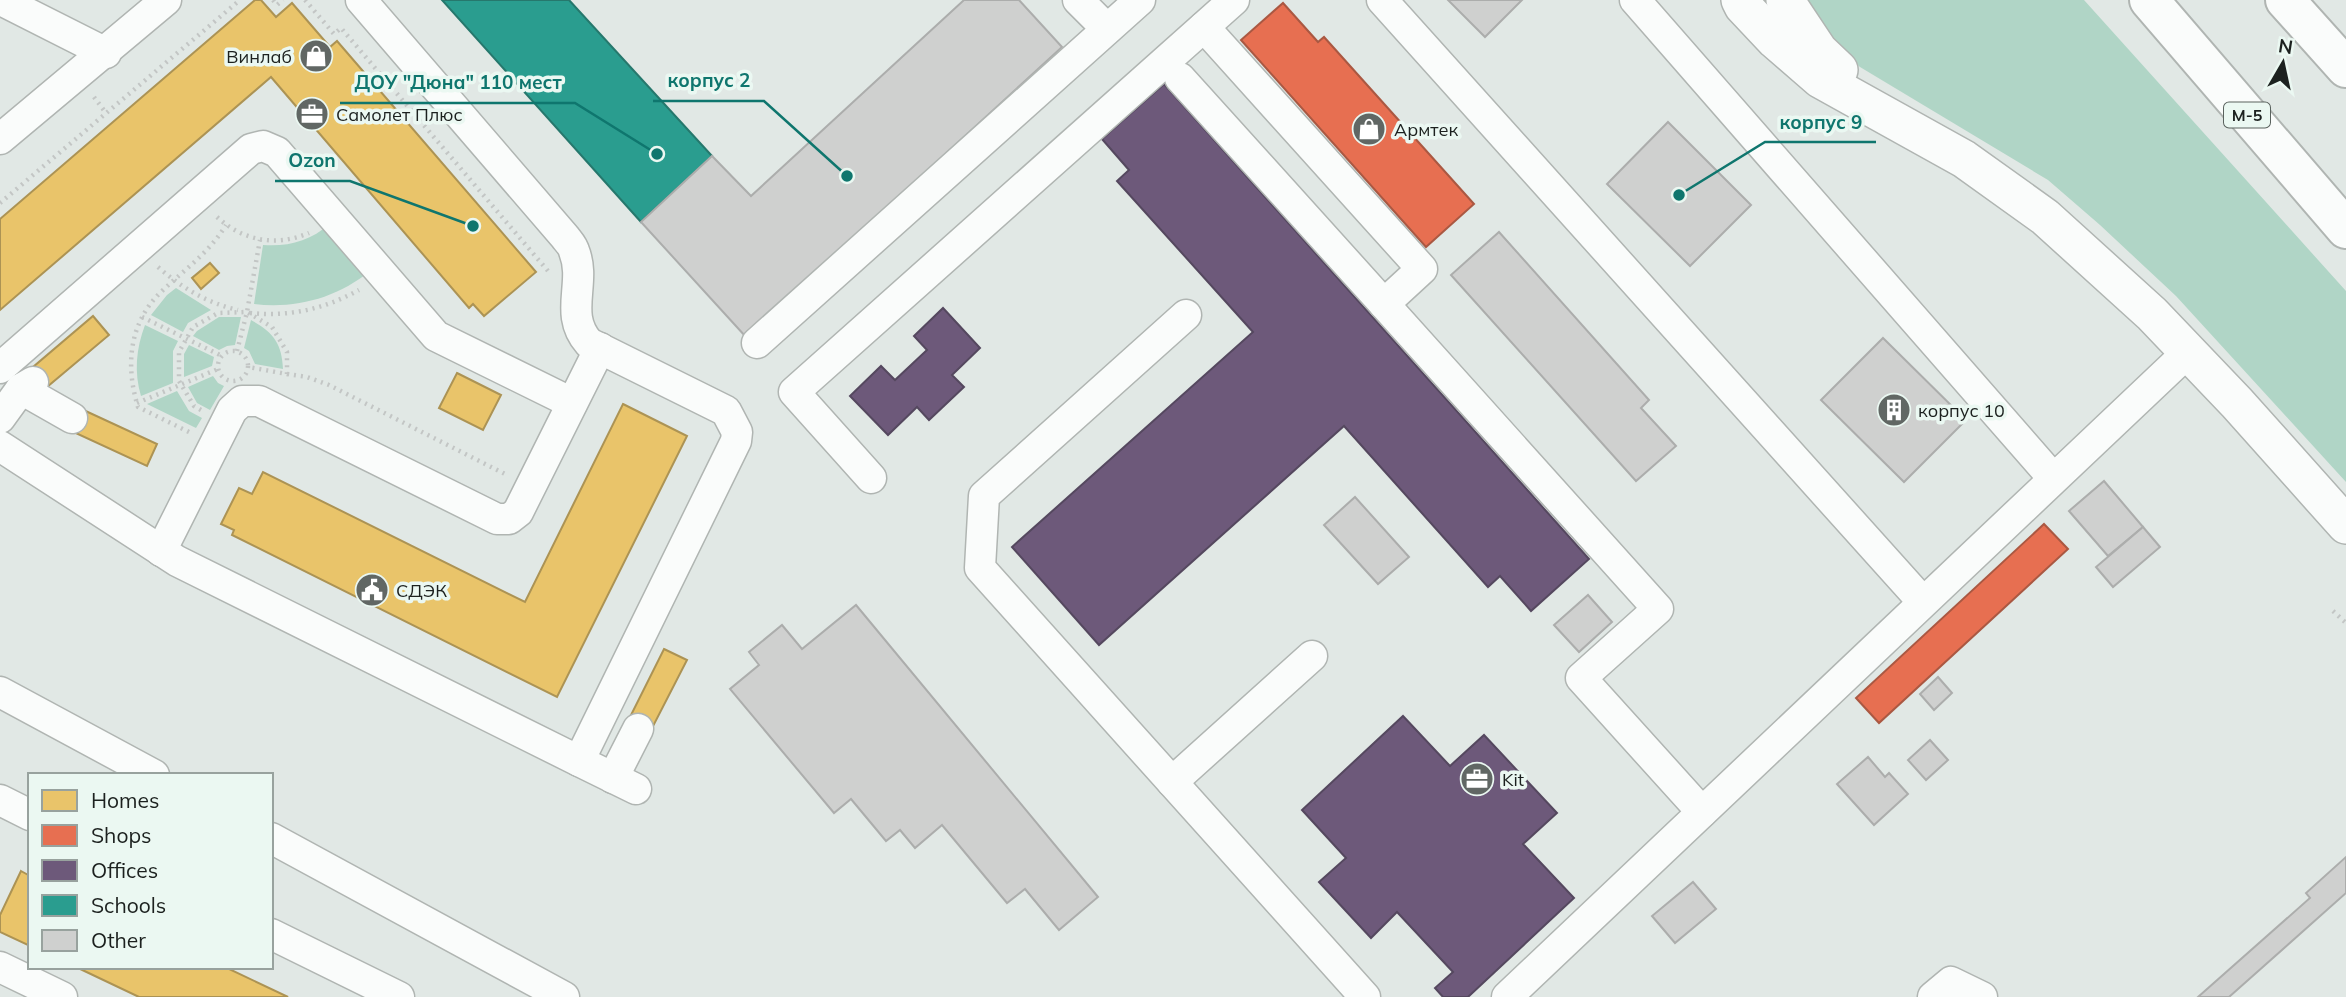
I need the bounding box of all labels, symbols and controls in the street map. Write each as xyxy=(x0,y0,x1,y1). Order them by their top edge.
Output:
north arrow xyxy=(2248,28,2318,98)
text: N xyxy=(2277,33,2295,59)
shop icon: Винлаб xyxy=(297,37,335,75)
place label: Винлаб xyxy=(226,45,292,68)
callout: корпус 2 xyxy=(653,61,764,101)
callout: ДОУ "Дюна" 110 мест xyxy=(340,63,575,103)
text: корпус 2 xyxy=(668,68,750,92)
text: ДОУ "Дюна" 110 мест xyxy=(354,70,562,94)
office icon: Самолет Плюс xyxy=(293,95,331,133)
callout: корпус 9 xyxy=(1765,102,1876,142)
road number: М-5 xyxy=(2224,102,2270,127)
place label: Самолет Плюс xyxy=(336,103,463,126)
shop icon: Армтек xyxy=(1350,110,1388,148)
text: корпус 9 xyxy=(1780,110,1862,134)
place label: Армтек xyxy=(1394,118,1458,141)
callout: Ozon xyxy=(275,141,350,181)
text: Ozon xyxy=(288,148,336,172)
building icon: корпус 10 xyxy=(1875,391,1913,429)
place label: корпус 10 xyxy=(1918,399,2005,422)
public building icon: СДЭК xyxy=(353,571,391,609)
place label: СДЭК xyxy=(396,579,447,602)
office icon: Kit xyxy=(1458,760,1496,798)
place label: Kit xyxy=(1502,768,1524,791)
legend xyxy=(28,773,273,969)
text: Homes xyxy=(91,787,159,813)
text: Shops xyxy=(91,822,151,848)
text: Offices xyxy=(91,857,158,883)
text: Schools xyxy=(91,892,166,918)
text: Other xyxy=(91,927,146,953)

